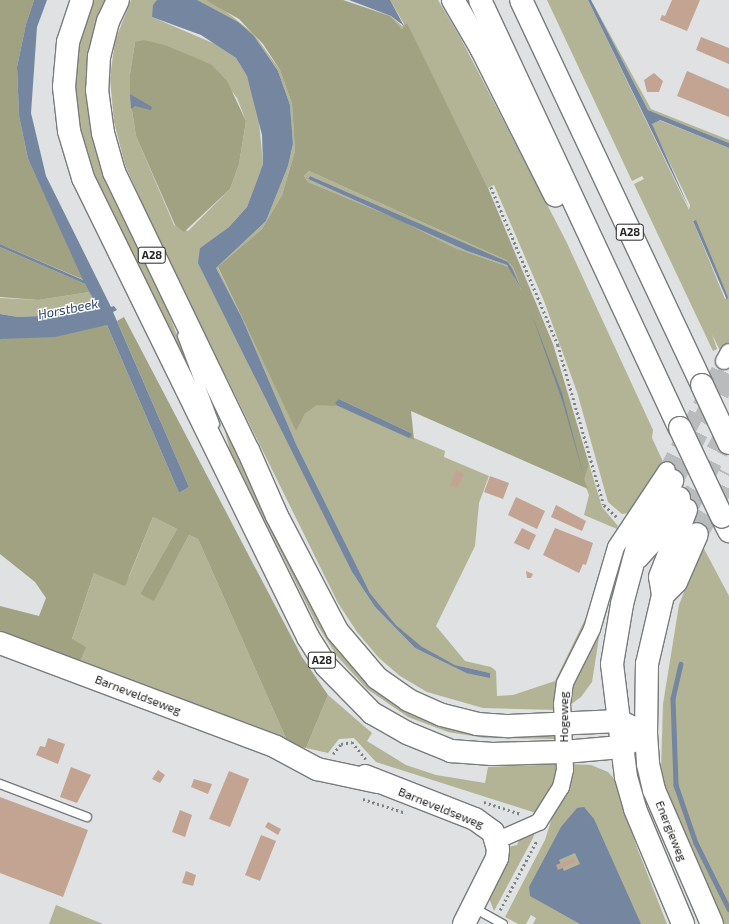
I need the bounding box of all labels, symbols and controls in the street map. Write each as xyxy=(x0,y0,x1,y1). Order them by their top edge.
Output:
road number: A28 xyxy=(615,223,645,241)
road number: A28 xyxy=(137,246,167,264)
water label: Horstbeek xyxy=(37,296,99,322)
road number: A28 xyxy=(307,651,337,669)
street label: Barneveldseweg xyxy=(93,672,183,718)
street label: Hogeweg xyxy=(557,692,571,742)
street label: Barneveldseweg xyxy=(396,784,486,832)
street label: Energieweg xyxy=(652,799,690,863)

